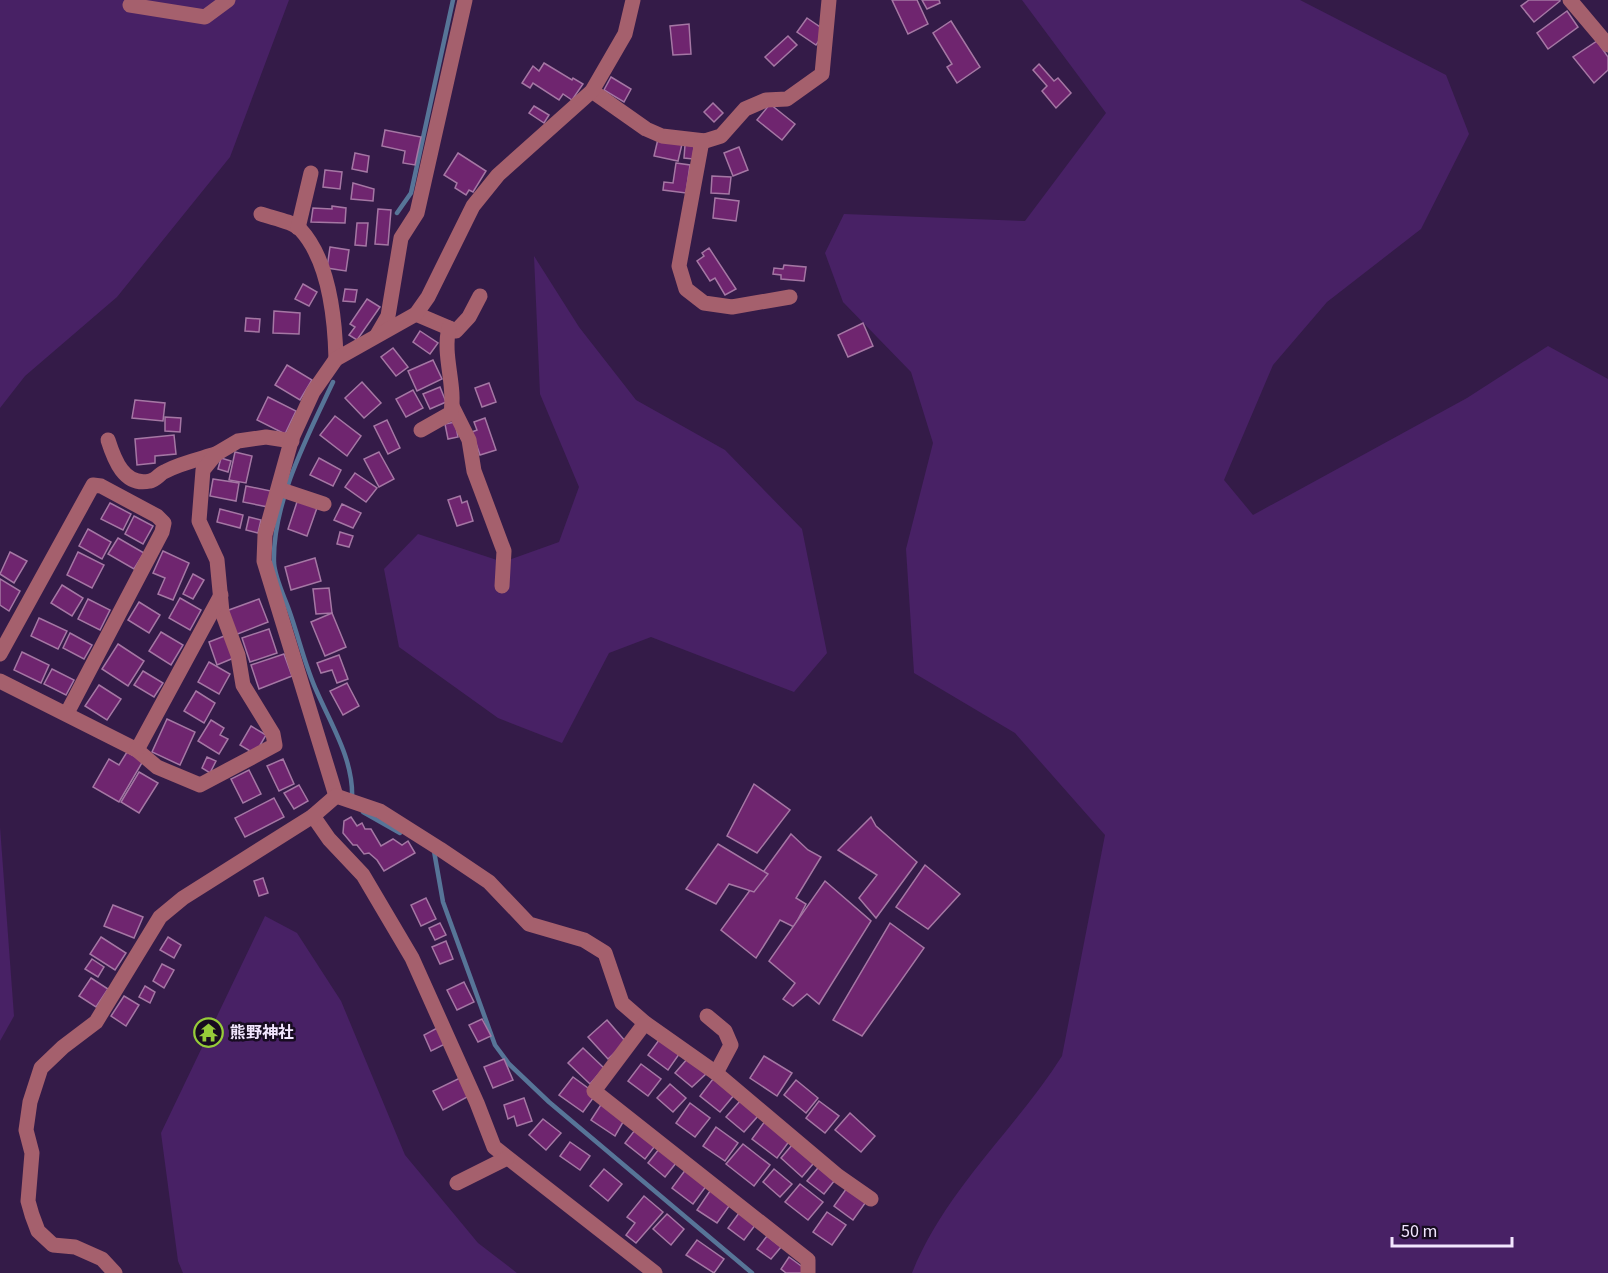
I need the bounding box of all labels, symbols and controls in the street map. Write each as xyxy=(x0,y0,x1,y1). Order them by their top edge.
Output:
temple icon: 熊野神社 xyxy=(193,1016,225,1048)
place label: 熊野神社 xyxy=(230,1022,294,1044)
scale bar xyxy=(1392,1210,1512,1248)
text: 50 m xyxy=(1401,1219,1437,1244)

